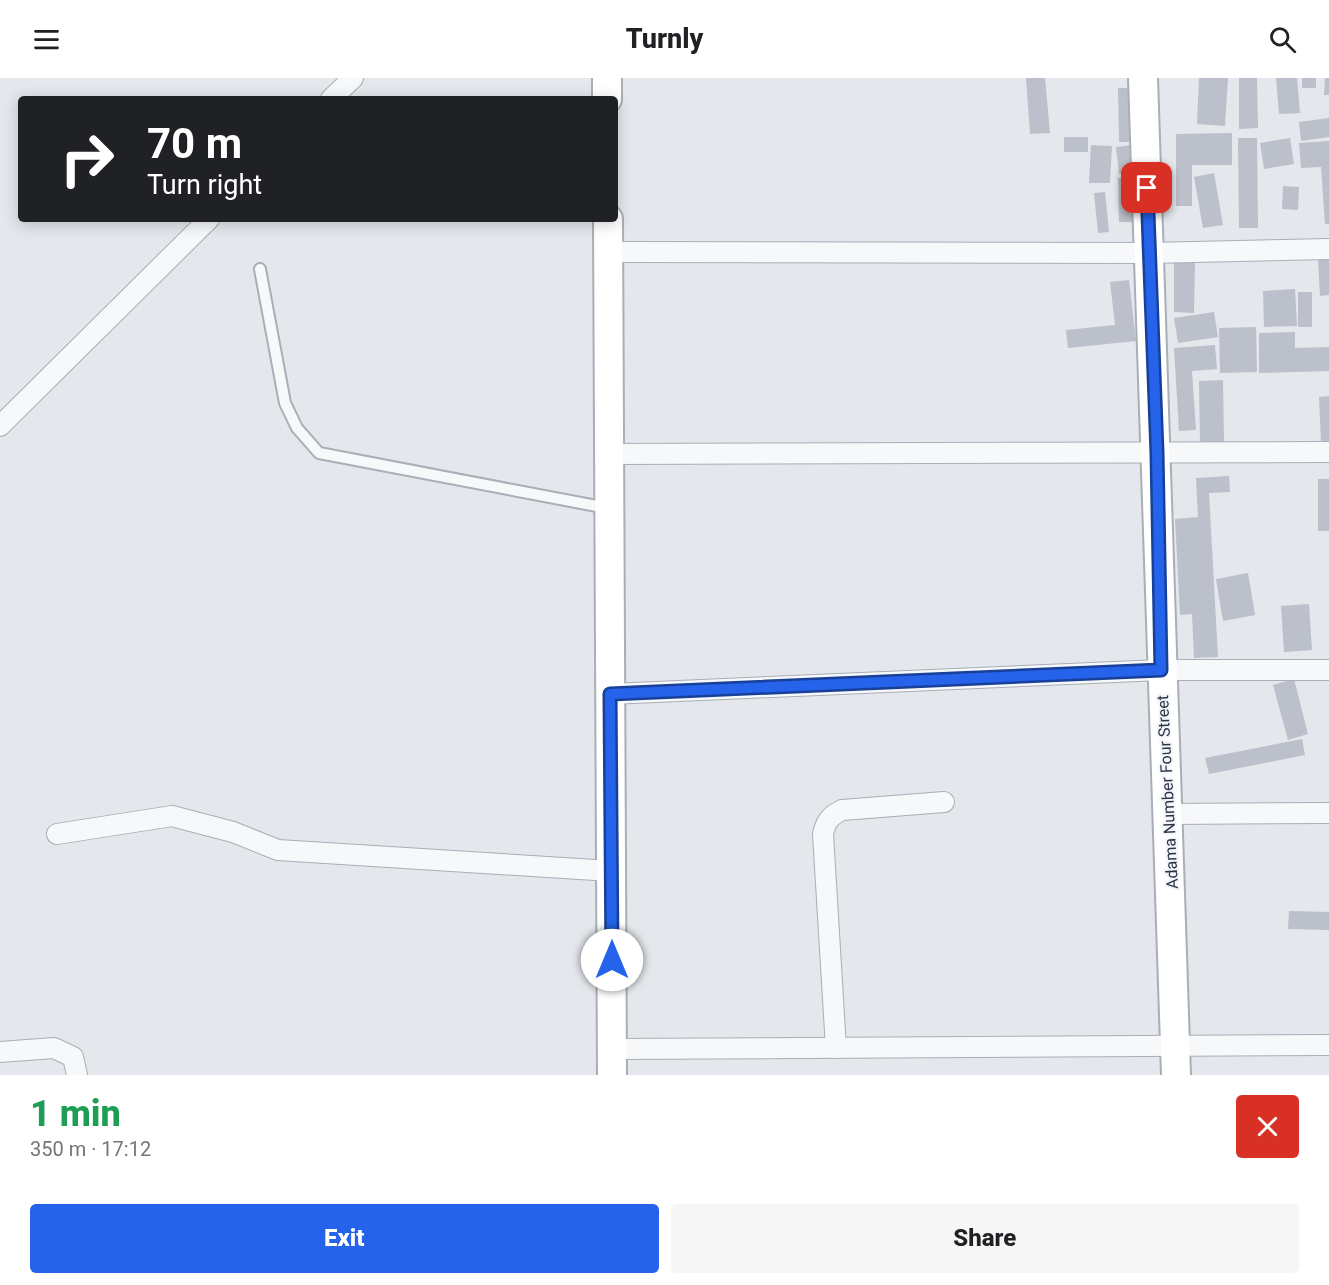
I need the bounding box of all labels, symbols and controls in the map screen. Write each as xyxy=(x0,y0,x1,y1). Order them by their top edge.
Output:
icon: menu xyxy=(30,23,63,56)
text: Turnly xyxy=(626,23,703,55)
icon: search xyxy=(1266,23,1299,56)
text: 70 m xyxy=(147,119,242,168)
icon: right xyxy=(48,120,126,198)
pin xyxy=(1121,162,1172,213)
text: Turn right xyxy=(147,169,262,201)
icon: arrive xyxy=(1130,171,1163,204)
street label: Adama Number Four Street xyxy=(1153,695,1182,889)
position arrow xyxy=(580,928,644,992)
text: 1 min xyxy=(30,1093,121,1135)
button: close xyxy=(1236,1095,1299,1158)
text: 350 m · 17:12 xyxy=(30,1137,151,1161)
button: Exit xyxy=(30,1204,659,1273)
button: Share xyxy=(671,1204,1299,1273)

